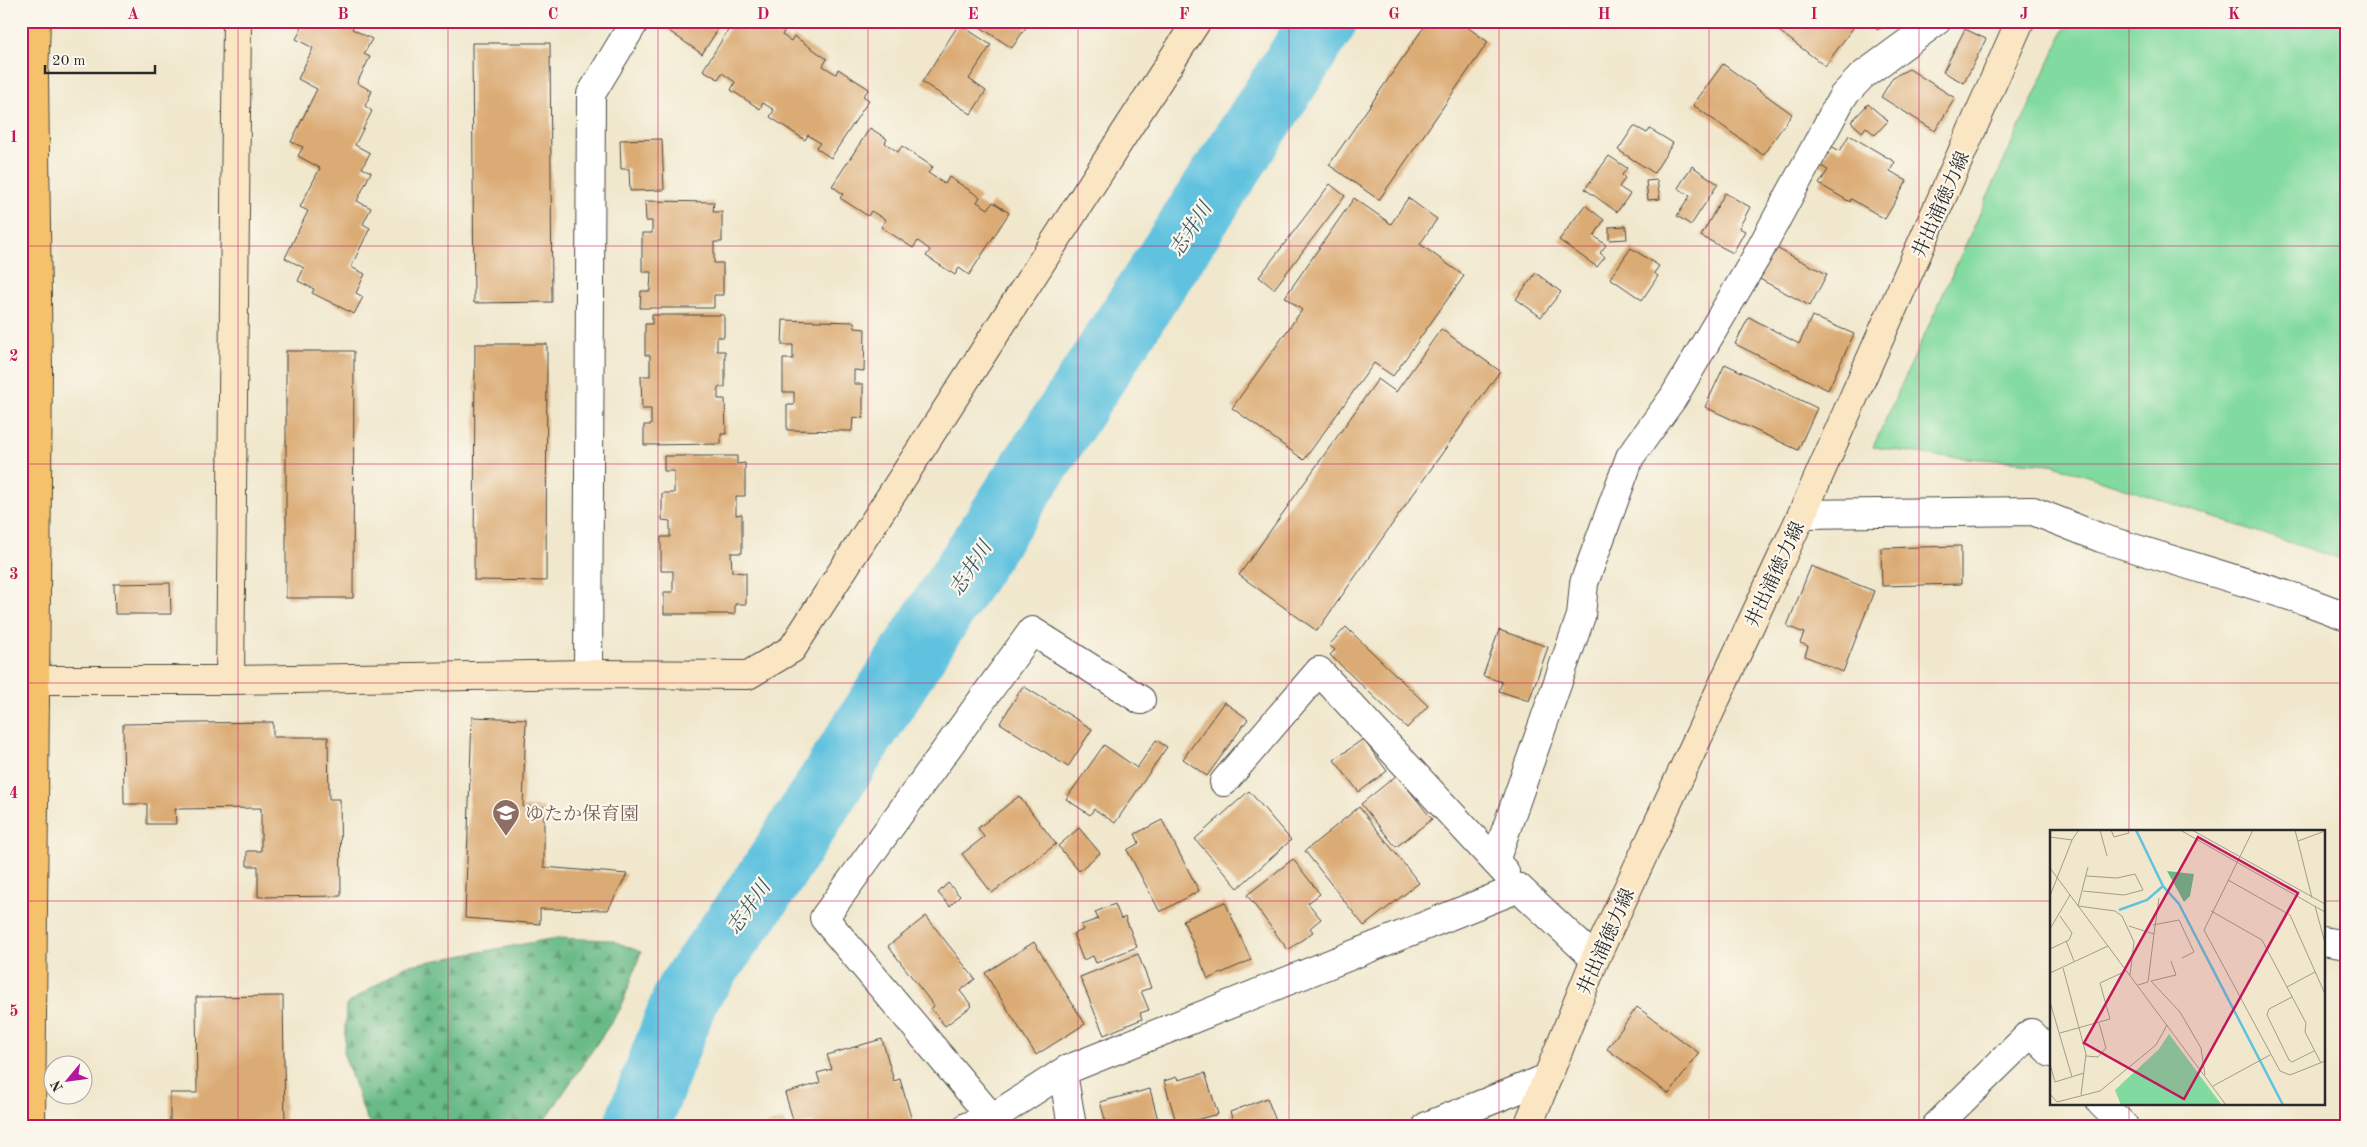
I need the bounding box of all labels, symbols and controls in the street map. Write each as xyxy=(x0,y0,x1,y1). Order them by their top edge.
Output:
text: A xyxy=(127,7,139,23)
text: B xyxy=(337,7,349,23)
text: C xyxy=(548,7,558,23)
text: D xyxy=(757,7,769,23)
text: E xyxy=(967,7,979,23)
text: F xyxy=(1179,7,1190,23)
text: G xyxy=(1388,7,1400,23)
text: H xyxy=(1597,7,1611,23)
text: I xyxy=(1810,7,1818,23)
text: J xyxy=(2020,7,2029,23)
text: K xyxy=(2228,7,2240,23)
scale bar xyxy=(45,42,155,74)
text: 20 m xyxy=(52,54,86,69)
text: 1 xyxy=(9,130,19,146)
street label: 井出浦徳力線 xyxy=(1909,148,1974,261)
water label: 志井川 xyxy=(1165,197,1217,261)
text: 2 xyxy=(9,349,19,365)
street label: 井出浦徳力線 xyxy=(1742,519,1809,631)
water label: 志井川 xyxy=(945,536,997,600)
text: 3 xyxy=(9,567,19,583)
text: 4 xyxy=(9,786,19,802)
school or university icon: ゆたか保育園 xyxy=(491,798,521,837)
place label: ゆたか保育園 xyxy=(525,804,639,825)
inset map xyxy=(2050,830,2324,1104)
water label: 志井川 xyxy=(723,875,776,938)
street label: 井出浦徳力線 xyxy=(1574,885,1639,998)
text: 5 xyxy=(9,1004,19,1020)
north arrow xyxy=(42,1054,92,1104)
text: N xyxy=(49,1077,66,1094)

